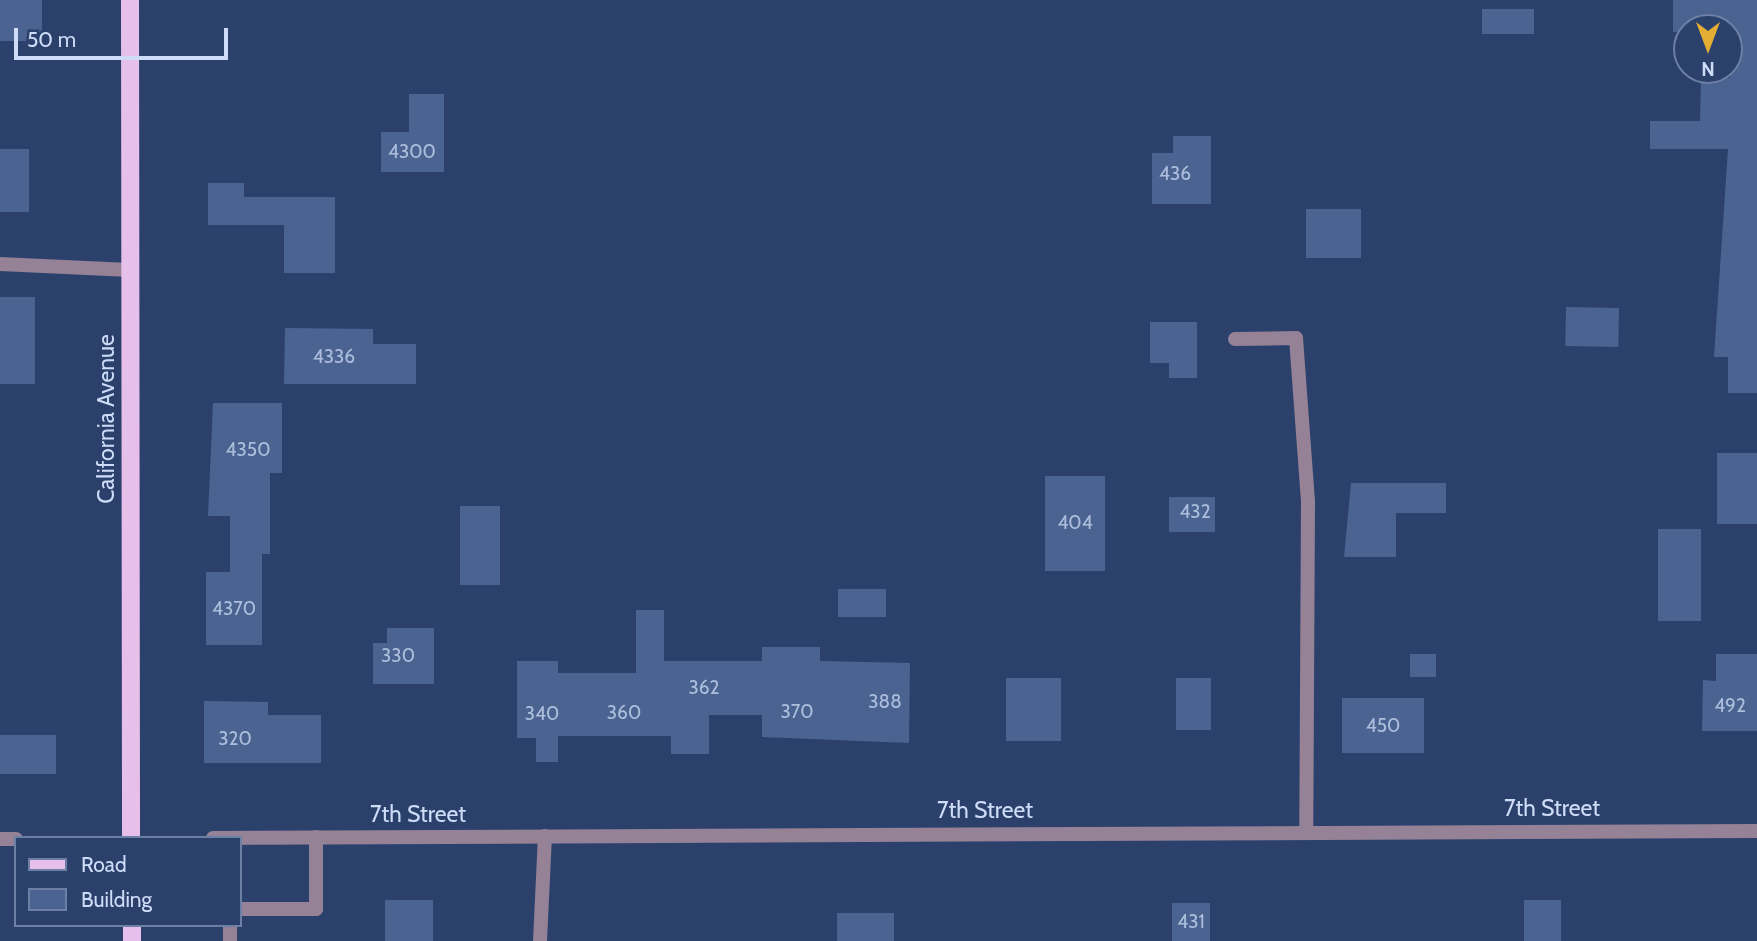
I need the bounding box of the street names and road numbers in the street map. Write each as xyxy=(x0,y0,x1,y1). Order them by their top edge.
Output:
street label: California Avenue xyxy=(92,334,120,504)
street label: 7th Street xyxy=(1504,794,1600,822)
street label: 7th Street xyxy=(937,796,1033,824)
street label: 7th Street xyxy=(370,800,466,828)

